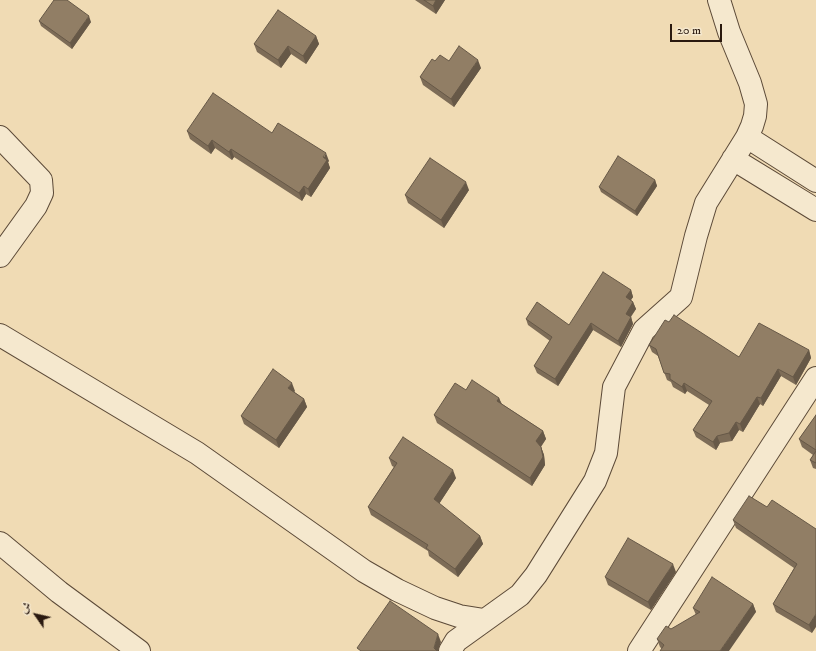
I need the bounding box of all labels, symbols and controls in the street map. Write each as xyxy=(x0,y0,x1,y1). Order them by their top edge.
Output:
scale bar xyxy=(672,16,724,42)
text: 20 m xyxy=(677,23,701,38)
north arrow xyxy=(16,595,56,635)
text: ش xyxy=(17,600,35,617)

